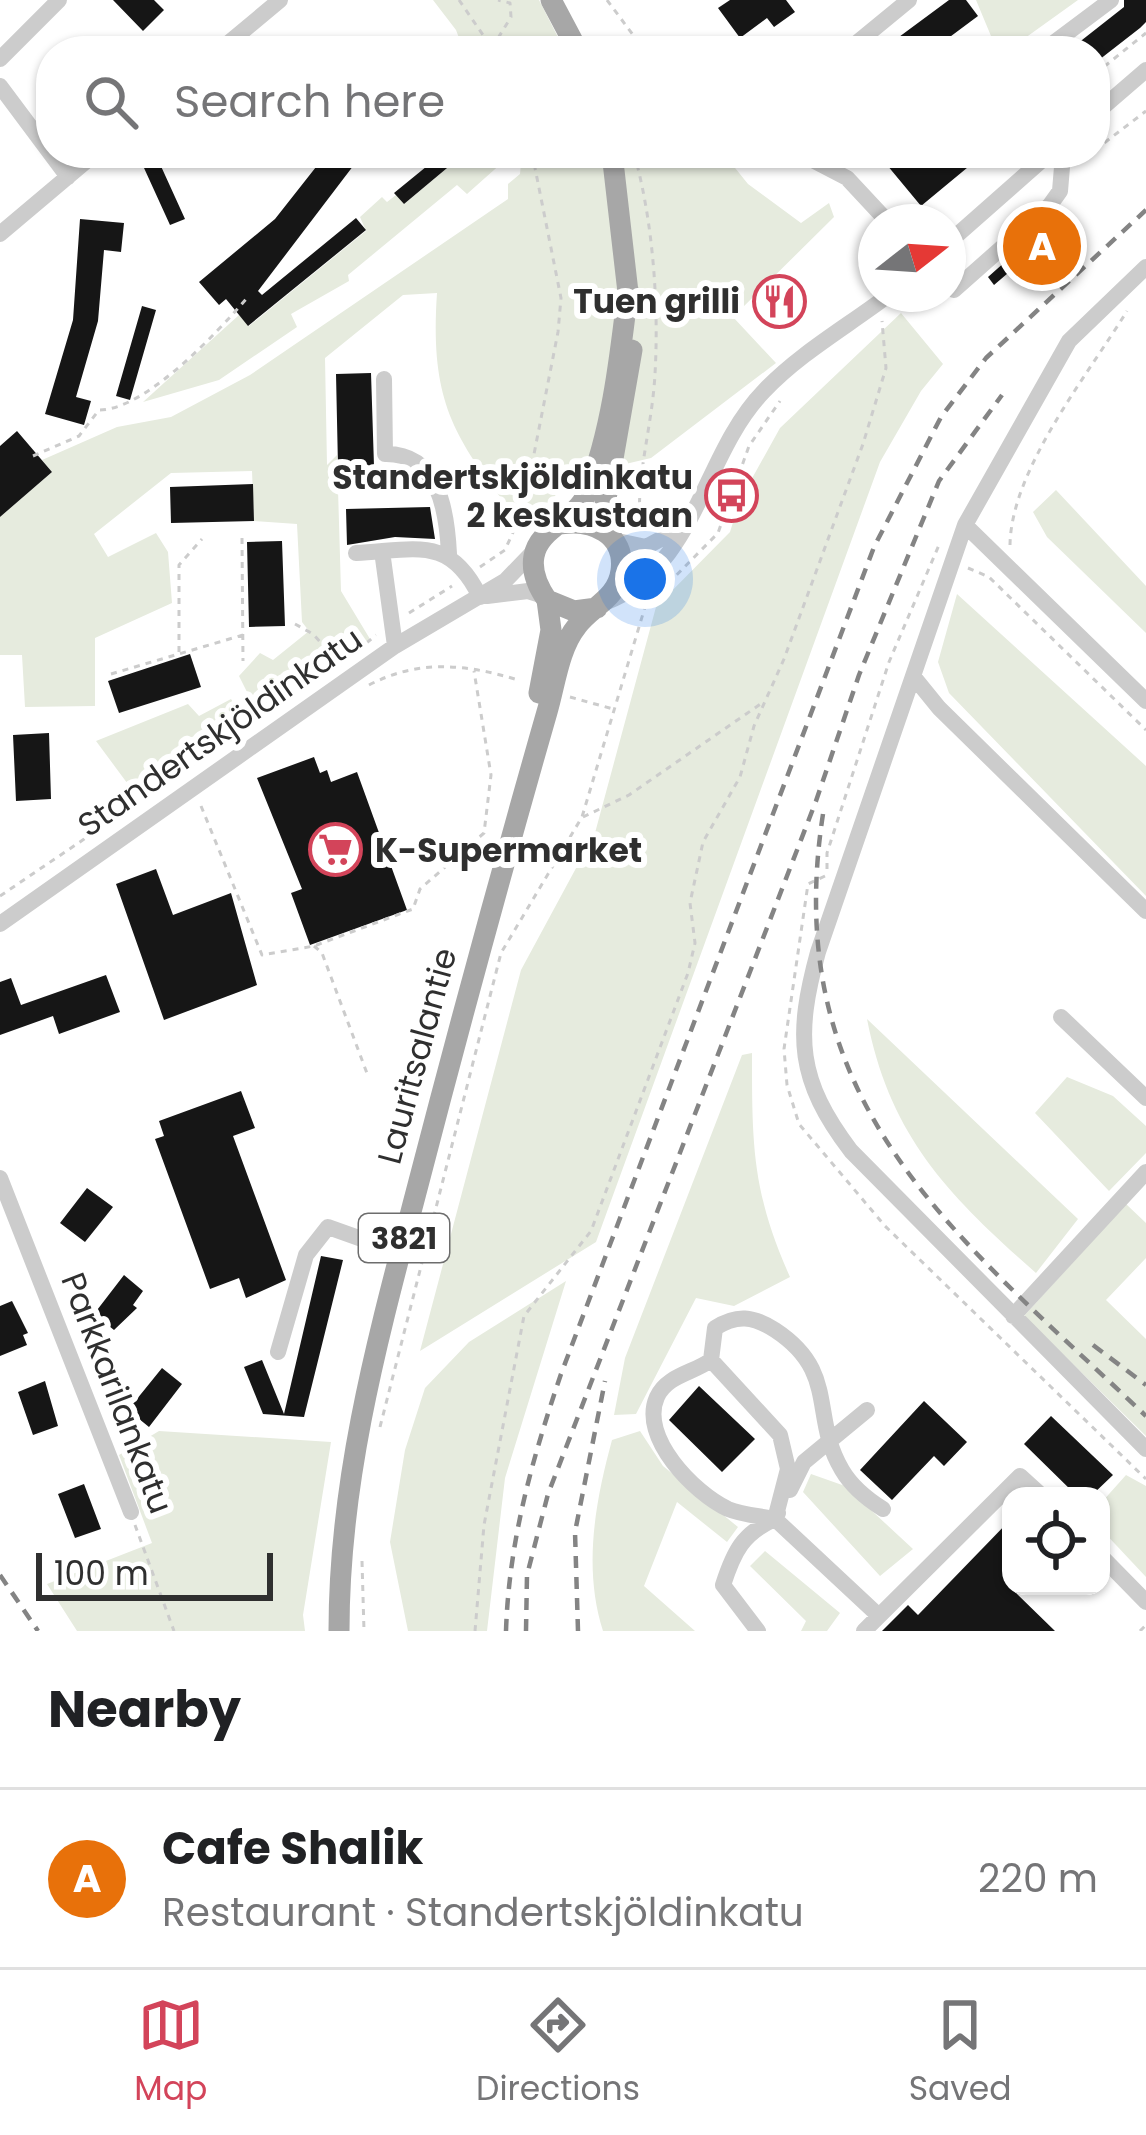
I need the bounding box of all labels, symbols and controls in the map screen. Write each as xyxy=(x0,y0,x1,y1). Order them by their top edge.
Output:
search box xyxy=(36,36,1110,168)
icon: search xyxy=(78,69,144,135)
text: Search here xyxy=(174,70,445,133)
pin: A xyxy=(1003,201,1081,291)
north arrow xyxy=(858,204,966,312)
restaurant icon: Tuen grilli xyxy=(751,273,807,329)
place label: Tuen grilli xyxy=(573,278,740,325)
place label: Standertskjöldinkatu 2 keskustaan xyxy=(332,454,693,539)
bus stop icon: Standertskjöldinkatu 2 keskustaan xyxy=(704,468,760,524)
your location xyxy=(615,549,675,609)
street label: Standertskjöldinkatu xyxy=(68,616,372,848)
supermarket icon: K-Supermarket xyxy=(308,822,364,878)
place label: K-Supermarket xyxy=(375,827,642,874)
street label: Lauritsalantie xyxy=(366,943,468,1169)
road number: 3821 xyxy=(359,1214,449,1262)
street label: Parkkarilankatu xyxy=(49,1266,185,1520)
map controls xyxy=(1002,1487,1110,1595)
button: locate xyxy=(1002,1487,1110,1595)
scale bar xyxy=(36,1547,273,1600)
text: 100 m xyxy=(54,1550,149,1597)
text: Nearby xyxy=(48,1673,241,1745)
text: Cafe Shalik xyxy=(162,1817,423,1880)
text: A xyxy=(73,1851,101,1906)
text: 220 m xyxy=(978,1851,1098,1906)
text: Restaurant · Standertskjöldinkatu xyxy=(162,1885,804,1940)
tab: Map xyxy=(134,1992,207,2114)
tab: Directions xyxy=(476,1992,640,2114)
tab: Saved xyxy=(909,1992,1012,2114)

